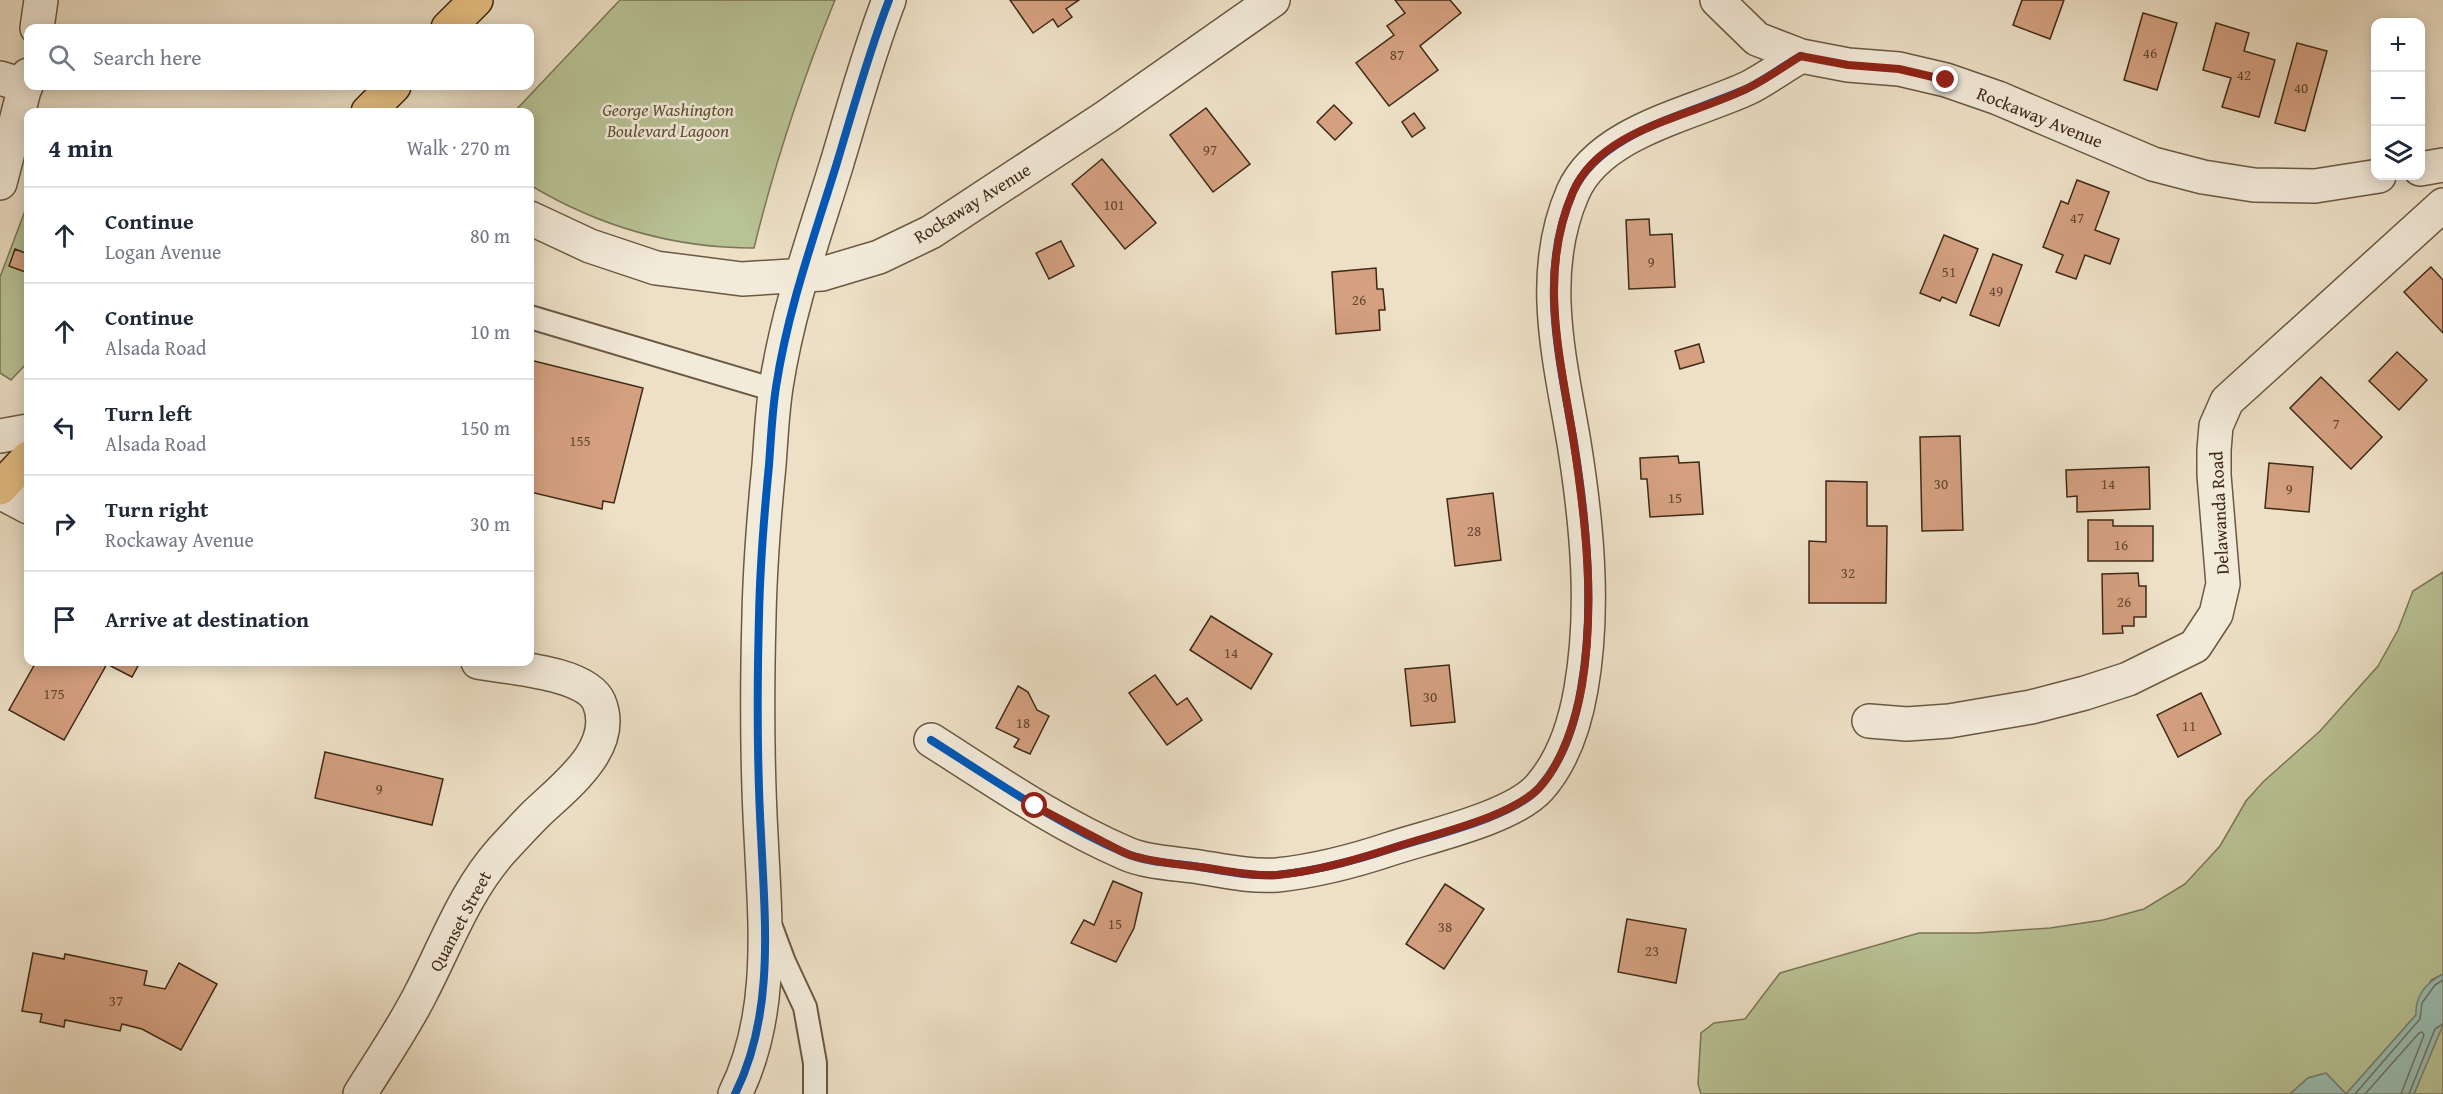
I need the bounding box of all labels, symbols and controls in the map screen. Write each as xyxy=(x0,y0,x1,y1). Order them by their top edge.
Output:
map controls xyxy=(2371,18,2425,180)
button: + xyxy=(2371,18,2425,72)
search box xyxy=(24,24,534,90)
icon: search xyxy=(45,41,78,74)
text: Search here xyxy=(93,41,202,73)
house number: 46 xyxy=(2143,42,2157,63)
house number: 87 xyxy=(1390,44,1404,65)
house number: 42 xyxy=(2237,64,2251,85)
route end xyxy=(1932,66,1958,92)
button: − xyxy=(2371,72,2425,126)
house number: 40 xyxy=(2294,77,2308,98)
street label: Rockaway Avenue xyxy=(1973,79,2107,155)
park label: George Washington Boulevard Lagoon xyxy=(602,96,734,144)
button: layers xyxy=(2371,126,2425,180)
text: 4 min xyxy=(48,128,113,167)
text: Walk · 270 m xyxy=(407,133,510,162)
house number: 97 xyxy=(1203,139,1217,160)
street label: Rockaway Avenue xyxy=(908,156,1036,250)
house number: 101 xyxy=(1103,194,1125,215)
text: Continue xyxy=(105,205,194,237)
house number: 47 xyxy=(2070,207,2084,228)
icon: ahead xyxy=(48,219,81,252)
text: 80 m xyxy=(470,221,510,250)
text: Logan Avenue xyxy=(105,237,221,266)
house number: 9 xyxy=(1647,251,1655,272)
house number: 51 xyxy=(1942,261,1956,282)
house number: 49 xyxy=(1989,280,2003,301)
house number: 26 xyxy=(1352,289,1366,310)
text: Continue xyxy=(105,301,194,333)
icon: ahead xyxy=(48,315,81,348)
text: 10 m xyxy=(470,317,510,346)
text: Alsada Road xyxy=(105,333,207,362)
text: Turn left xyxy=(105,397,192,429)
icon: left xyxy=(48,411,81,444)
text: 150 m xyxy=(460,413,510,442)
house number: 7 xyxy=(2332,413,2340,434)
text: Alsada Road xyxy=(105,429,207,458)
house number: 155 xyxy=(569,430,591,451)
street label: Delawanda Road xyxy=(2202,450,2236,575)
house number: 30 xyxy=(1934,473,1948,494)
house number: 14 xyxy=(2101,473,2115,494)
house number: 9 xyxy=(2285,478,2293,499)
house number: 15 xyxy=(1668,487,1682,508)
text: Turn right xyxy=(105,493,208,525)
icon: right xyxy=(48,507,81,540)
text: 30 m xyxy=(470,509,510,538)
house number: 28 xyxy=(1467,520,1481,541)
text: Rockaway Avenue xyxy=(105,525,254,554)
house number: 16 xyxy=(2114,534,2128,555)
house number: 32 xyxy=(1841,562,1855,583)
house number: 26 xyxy=(2117,591,2131,612)
icon: arrive xyxy=(48,603,81,636)
text: Arrive at destination xyxy=(105,603,309,635)
house number: 14 xyxy=(1224,642,1238,663)
house number: 175 xyxy=(43,683,65,704)
house number: 30 xyxy=(1423,686,1437,707)
house number: 18 xyxy=(1016,712,1030,733)
house number: 11 xyxy=(2182,715,2196,736)
house number: 9 xyxy=(375,778,383,799)
route start xyxy=(1021,792,1047,818)
street label: Quanset Street xyxy=(422,865,498,976)
house number: 15 xyxy=(1108,913,1122,934)
house number: 38 xyxy=(1438,916,1452,937)
house number: 23 xyxy=(1645,940,1659,961)
house number: 37 xyxy=(109,990,123,1011)

